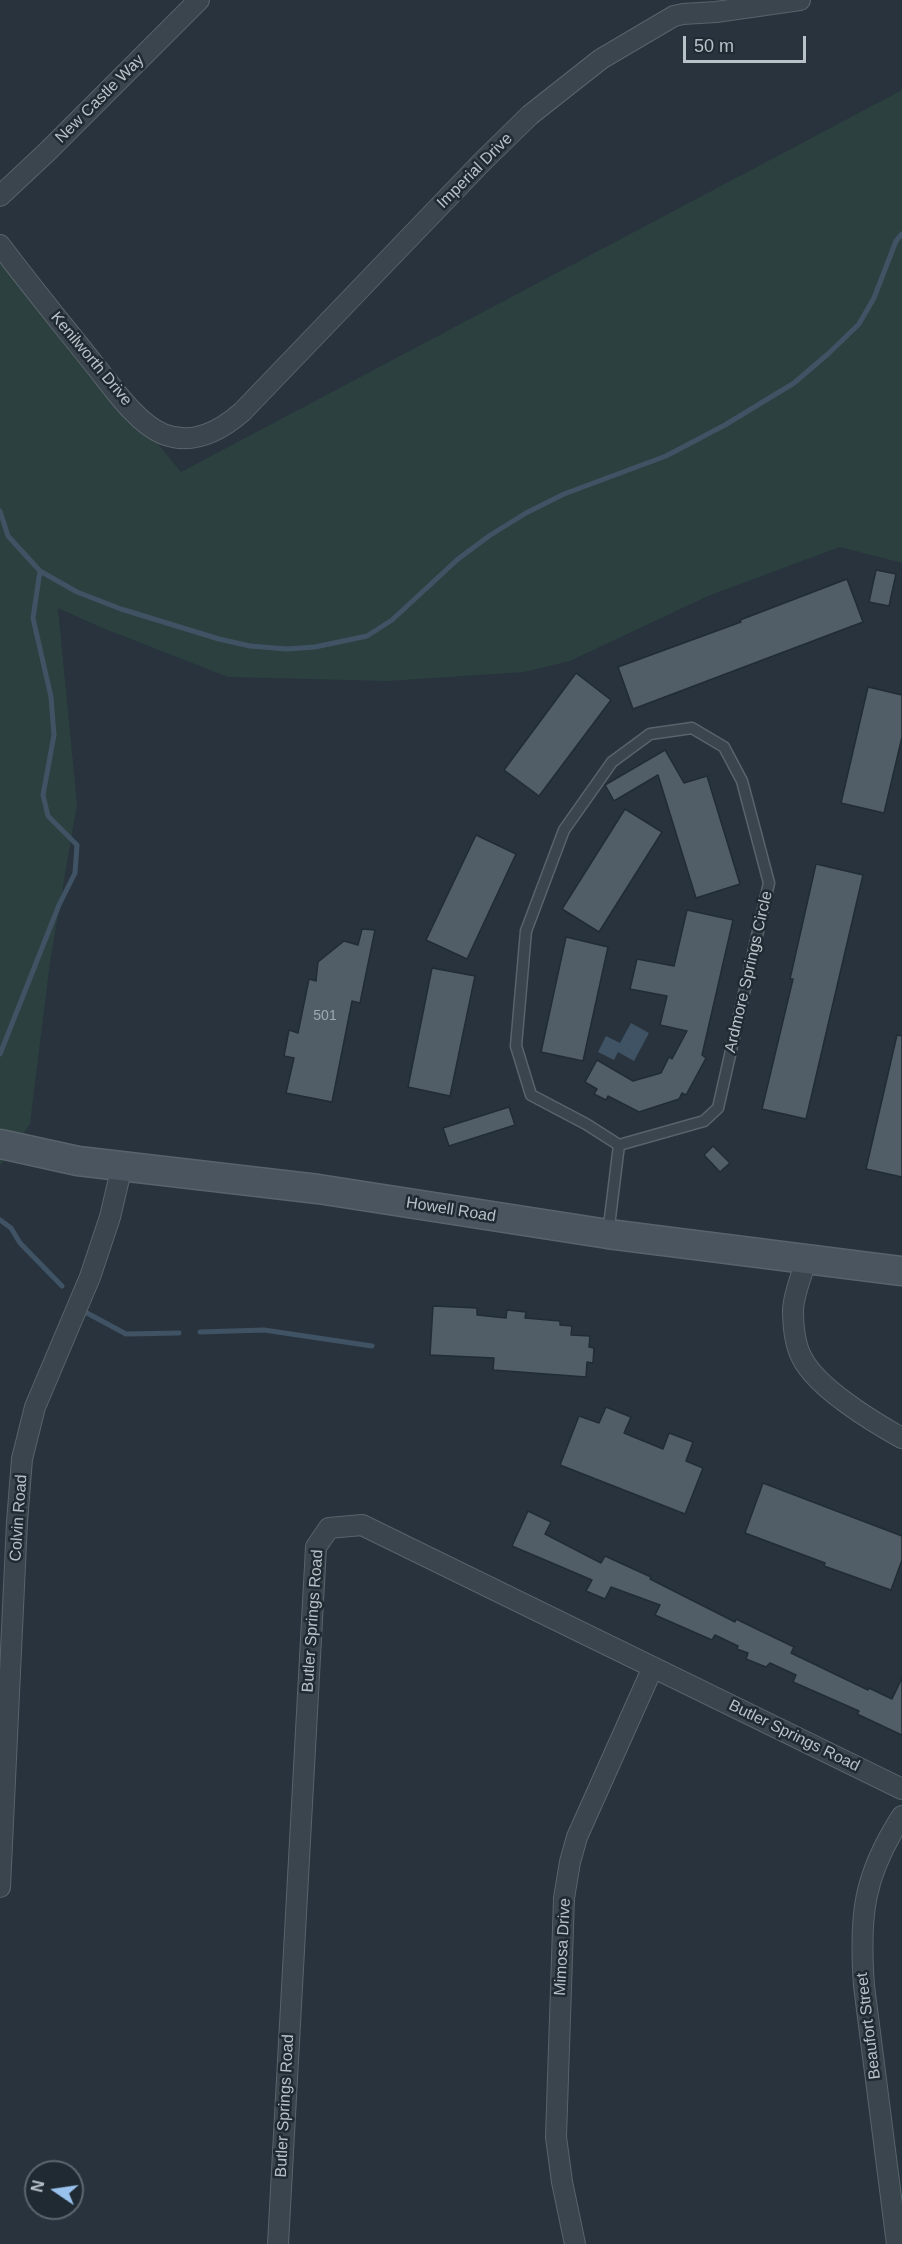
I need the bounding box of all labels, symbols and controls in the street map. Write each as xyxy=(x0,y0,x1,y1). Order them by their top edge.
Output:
scale bar xyxy=(686,24,809,62)
text: 50 m xyxy=(694,36,734,56)
street label: New Castle Way xyxy=(52,51,148,147)
street label: Imperial Drive xyxy=(433,129,517,213)
street label: Kenilworth Drive xyxy=(46,308,136,410)
street label: Ardmore Springs Circle xyxy=(721,889,777,1055)
house number: 501 xyxy=(313,1008,337,1024)
street label: Howell Road xyxy=(405,1193,497,1227)
street label: Colvin Road xyxy=(6,1474,32,1562)
street label: Butler Springs Road xyxy=(298,1549,328,1693)
street label: Butler Springs Road xyxy=(725,1696,863,1776)
street label: Mimosa Drive xyxy=(551,1898,575,1996)
street label: Beaufort Street xyxy=(853,1971,885,2081)
street label: Butler Springs Road xyxy=(272,2034,298,2178)
north arrow xyxy=(24,2160,84,2220)
text: N xyxy=(28,2179,48,2194)

